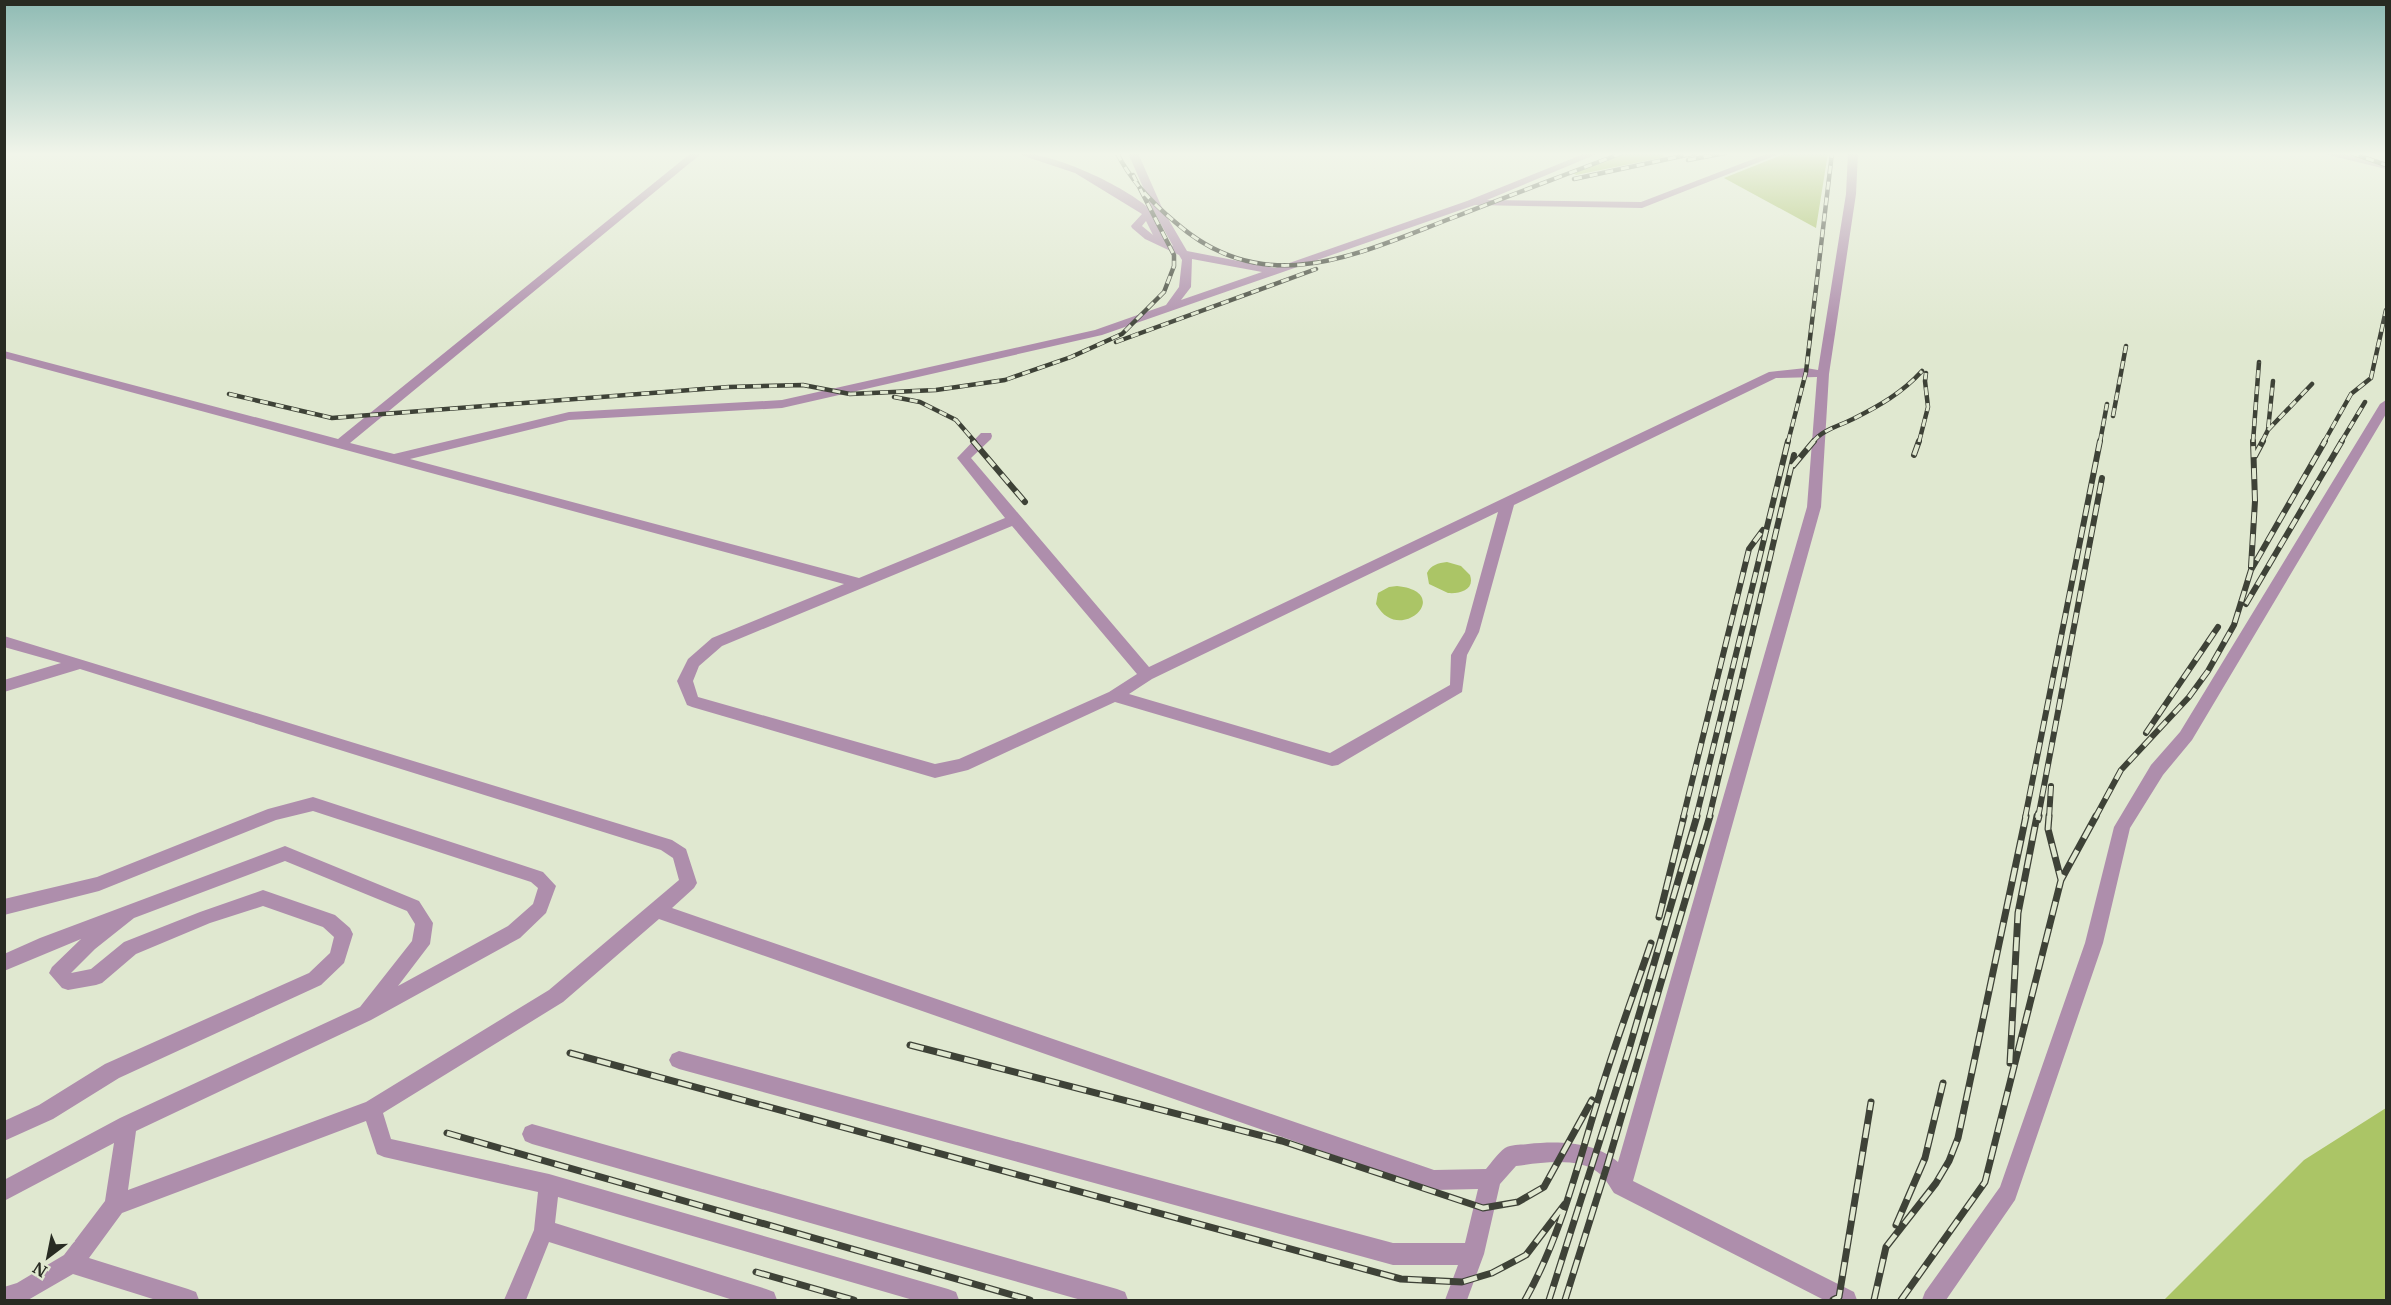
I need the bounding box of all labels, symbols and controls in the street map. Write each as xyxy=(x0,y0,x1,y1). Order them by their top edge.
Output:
north arrow xyxy=(18,1227,78,1287)
text: N xyxy=(29,1258,51,1282)

